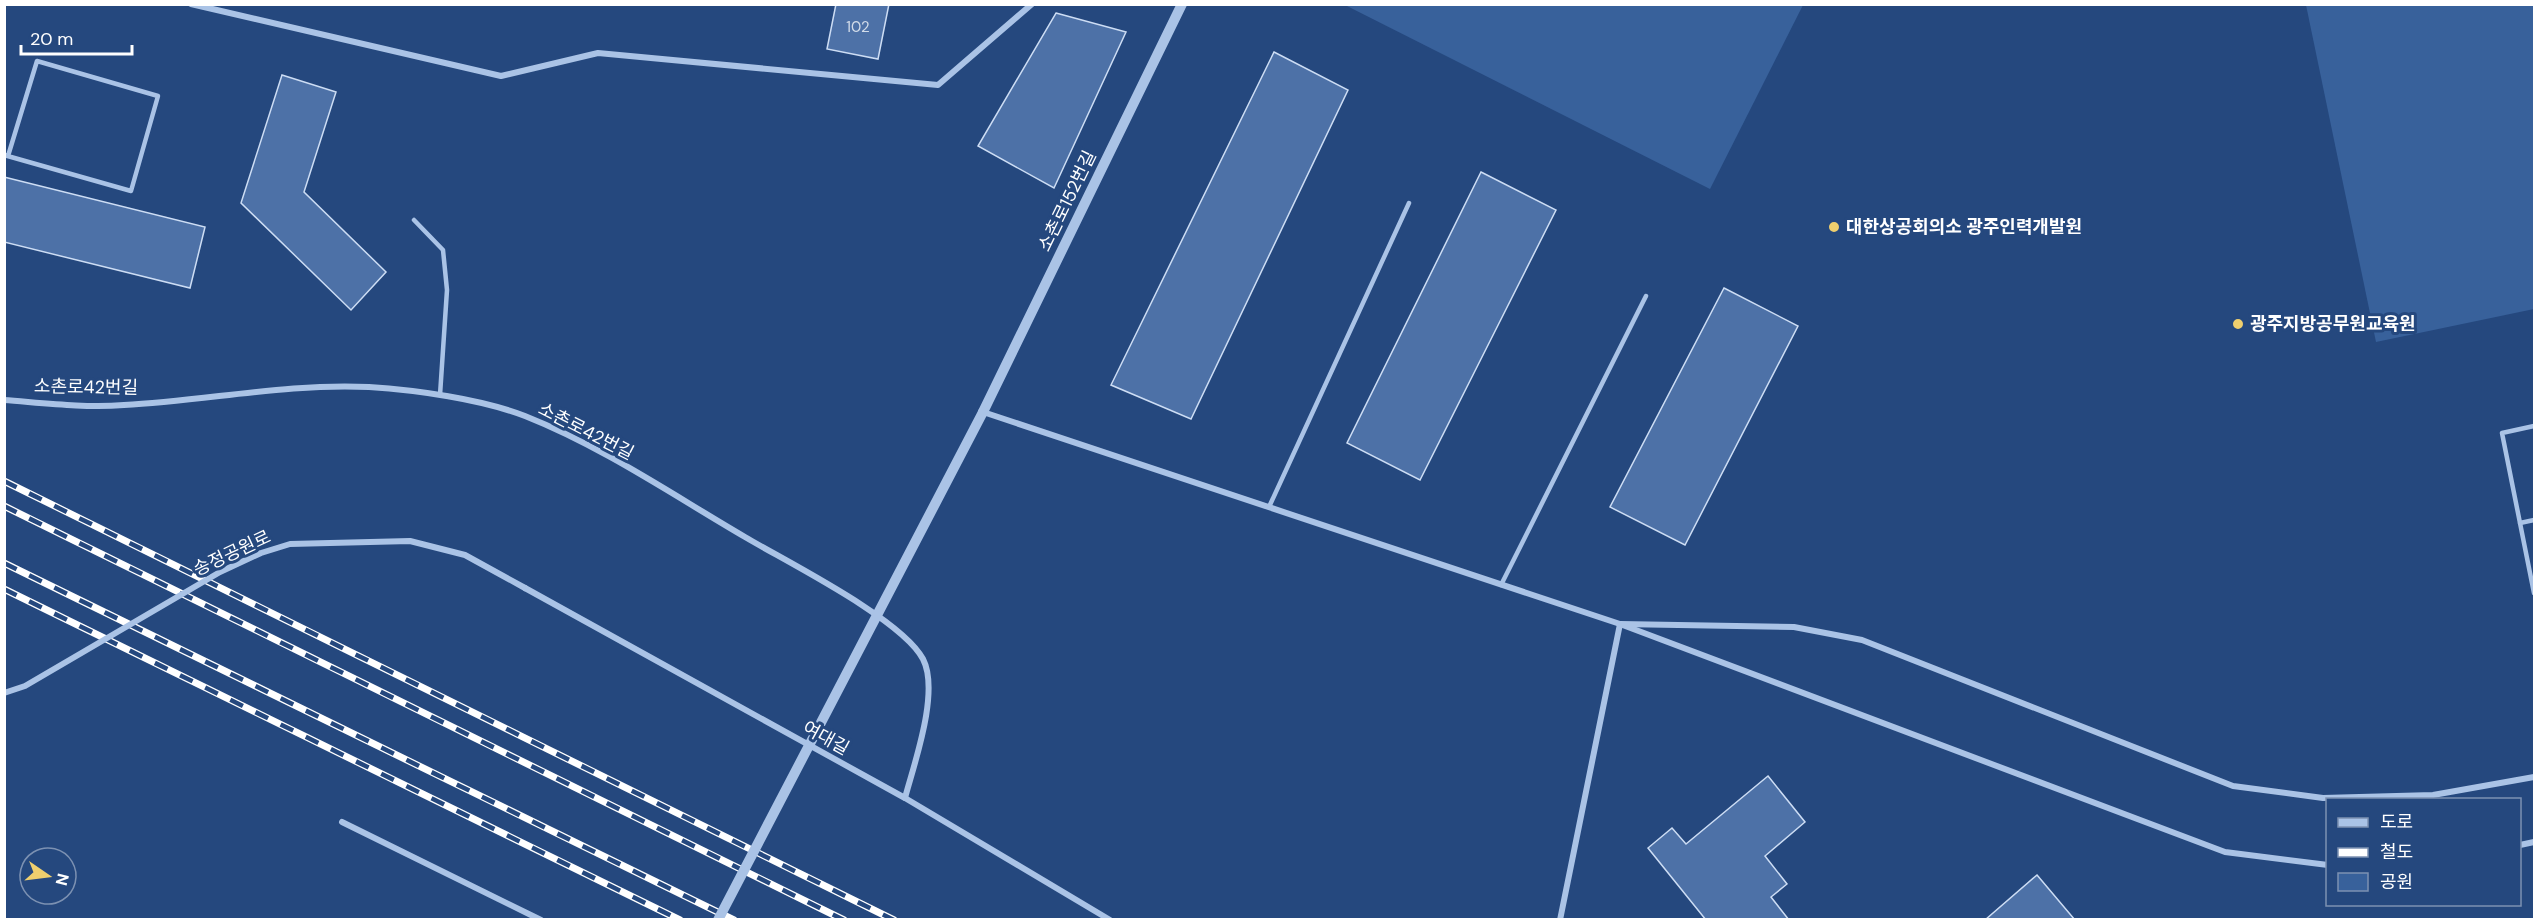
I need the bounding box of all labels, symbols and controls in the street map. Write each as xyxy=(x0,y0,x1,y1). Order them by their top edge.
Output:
house number: 102 xyxy=(846,17,870,37)
scale bar xyxy=(21,18,132,56)
text: 20 m xyxy=(30,27,73,51)
street label: 소촌로152번길 xyxy=(1032,147,1102,255)
place label: 대한상공회의소 광주인력개발원 xyxy=(1846,215,2082,239)
marker: 대한상공회의소 광주인력개발원 xyxy=(1827,220,1841,234)
place label: 광주지방공무원교육원 xyxy=(2250,312,2416,336)
marker: 광주지방공무원교육원 xyxy=(2231,317,2245,331)
street label: 소촌로42번길 xyxy=(34,374,138,400)
street label: 소촌로42번길 xyxy=(534,397,638,465)
street label: 송정공원로 xyxy=(189,525,275,581)
street label: 여대길 xyxy=(798,715,854,761)
legend xyxy=(2326,798,2521,906)
text: 도로 xyxy=(2380,810,2413,834)
text: 철도 xyxy=(2380,840,2413,864)
north arrow xyxy=(18,846,78,906)
text: 공원 xyxy=(2380,870,2413,894)
text: N xyxy=(50,871,74,888)

